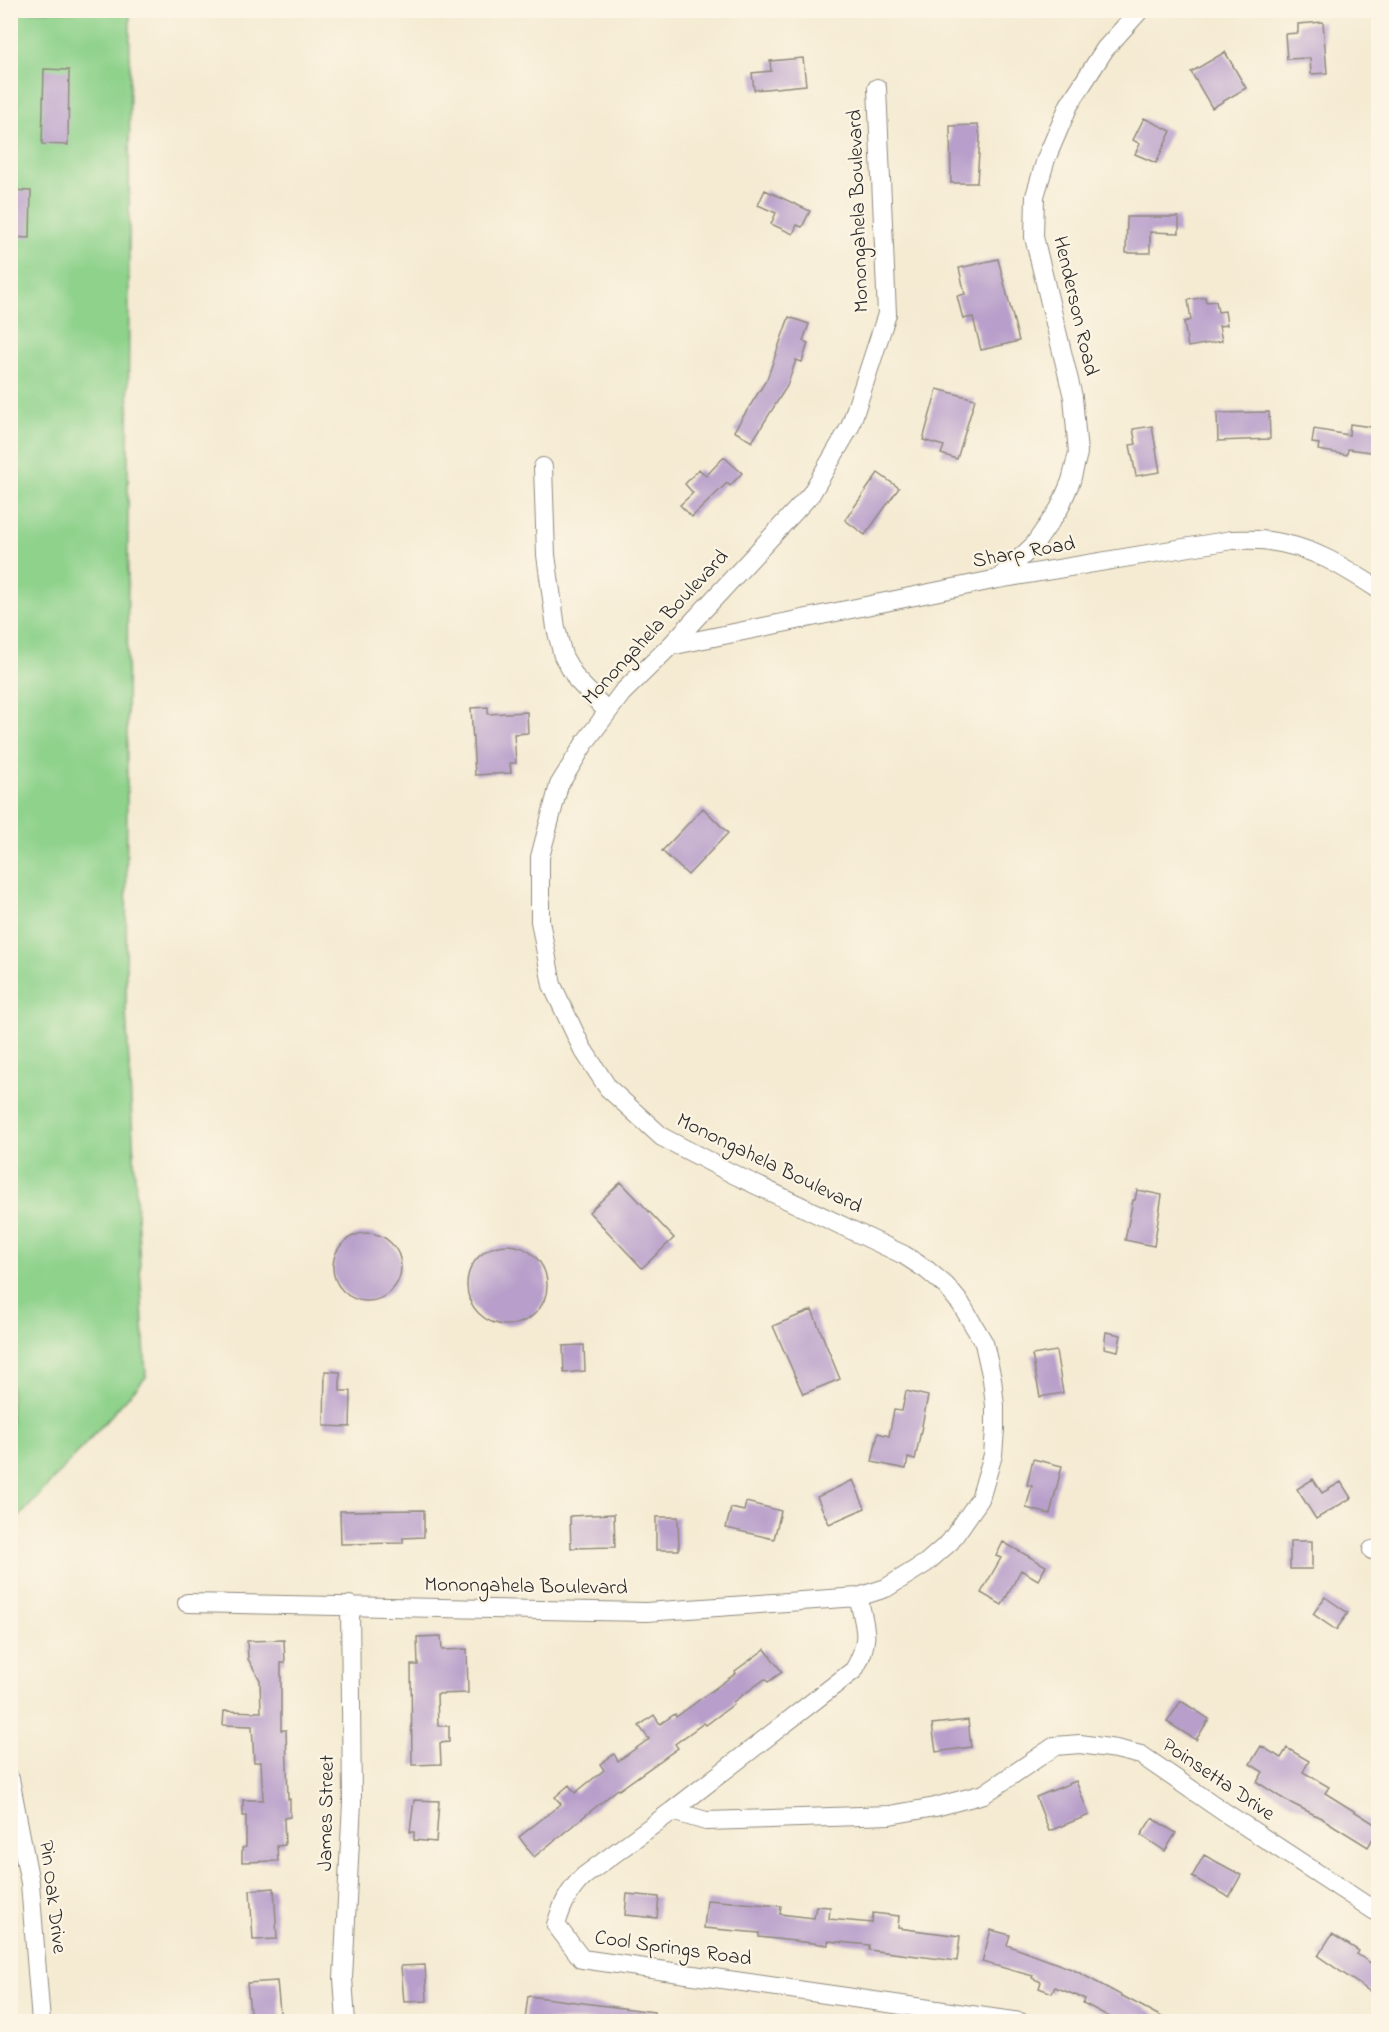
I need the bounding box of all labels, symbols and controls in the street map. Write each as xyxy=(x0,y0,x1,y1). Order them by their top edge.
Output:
street label: Monongahela Boulevard xyxy=(840,109,880,313)
street label: Henderson Road xyxy=(1044,233,1106,379)
street label: Sharp Road xyxy=(970,529,1078,577)
street label: Monongahela Boulevard xyxy=(576,543,738,714)
street label: Monongahela Boulevard xyxy=(670,1106,867,1224)
street label: Monongahela Boulevard xyxy=(424,1570,628,1606)
street label: Poinsetta Drive xyxy=(1155,1731,1281,1829)
street label: James Street xyxy=(311,1755,343,1871)
street label: Pin Oak Drive xyxy=(30,1839,74,1956)
street label: Cool Springs Road xyxy=(592,1923,754,1977)

